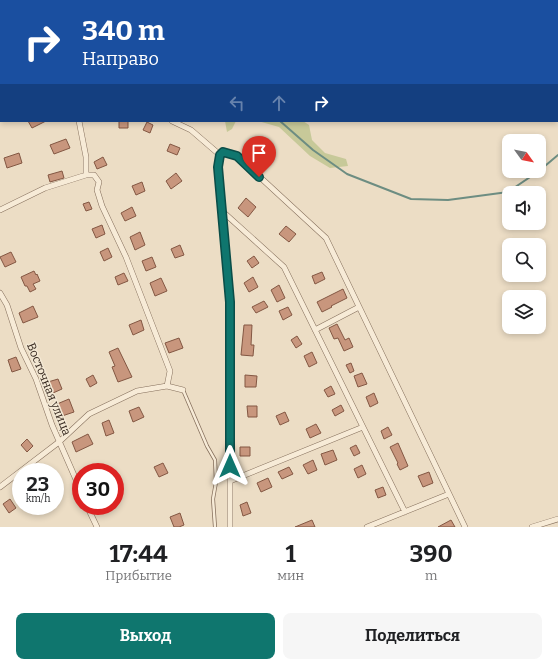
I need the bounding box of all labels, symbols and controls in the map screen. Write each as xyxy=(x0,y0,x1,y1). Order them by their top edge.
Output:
text: 340 m xyxy=(82,14,165,47)
icon: right xyxy=(16,16,68,68)
text: Направо xyxy=(82,48,159,70)
icon: left xyxy=(226,92,248,114)
icon: ahead xyxy=(268,92,290,114)
icon: right xyxy=(310,92,332,114)
north arrow xyxy=(502,134,546,178)
map controls xyxy=(502,134,546,334)
pin xyxy=(242,136,276,177)
icon: arrive xyxy=(248,142,270,164)
button: sound xyxy=(502,186,546,230)
button: search xyxy=(502,238,546,282)
button: layers xyxy=(502,290,546,334)
street label: Восточная улица xyxy=(24,341,74,438)
position arrow xyxy=(209,445,251,487)
speed limit sign: 30 xyxy=(72,463,124,515)
text: 23 xyxy=(27,472,49,496)
text: km/h xyxy=(26,493,50,505)
text: 17:44 xyxy=(110,540,168,568)
text: 1 xyxy=(285,540,296,568)
text: 390 xyxy=(409,540,453,568)
text: Прибытие xyxy=(105,568,172,583)
text: мин xyxy=(277,568,304,583)
text: m xyxy=(425,568,437,583)
button: Выход xyxy=(16,613,275,659)
button: Поделиться xyxy=(283,613,542,659)

